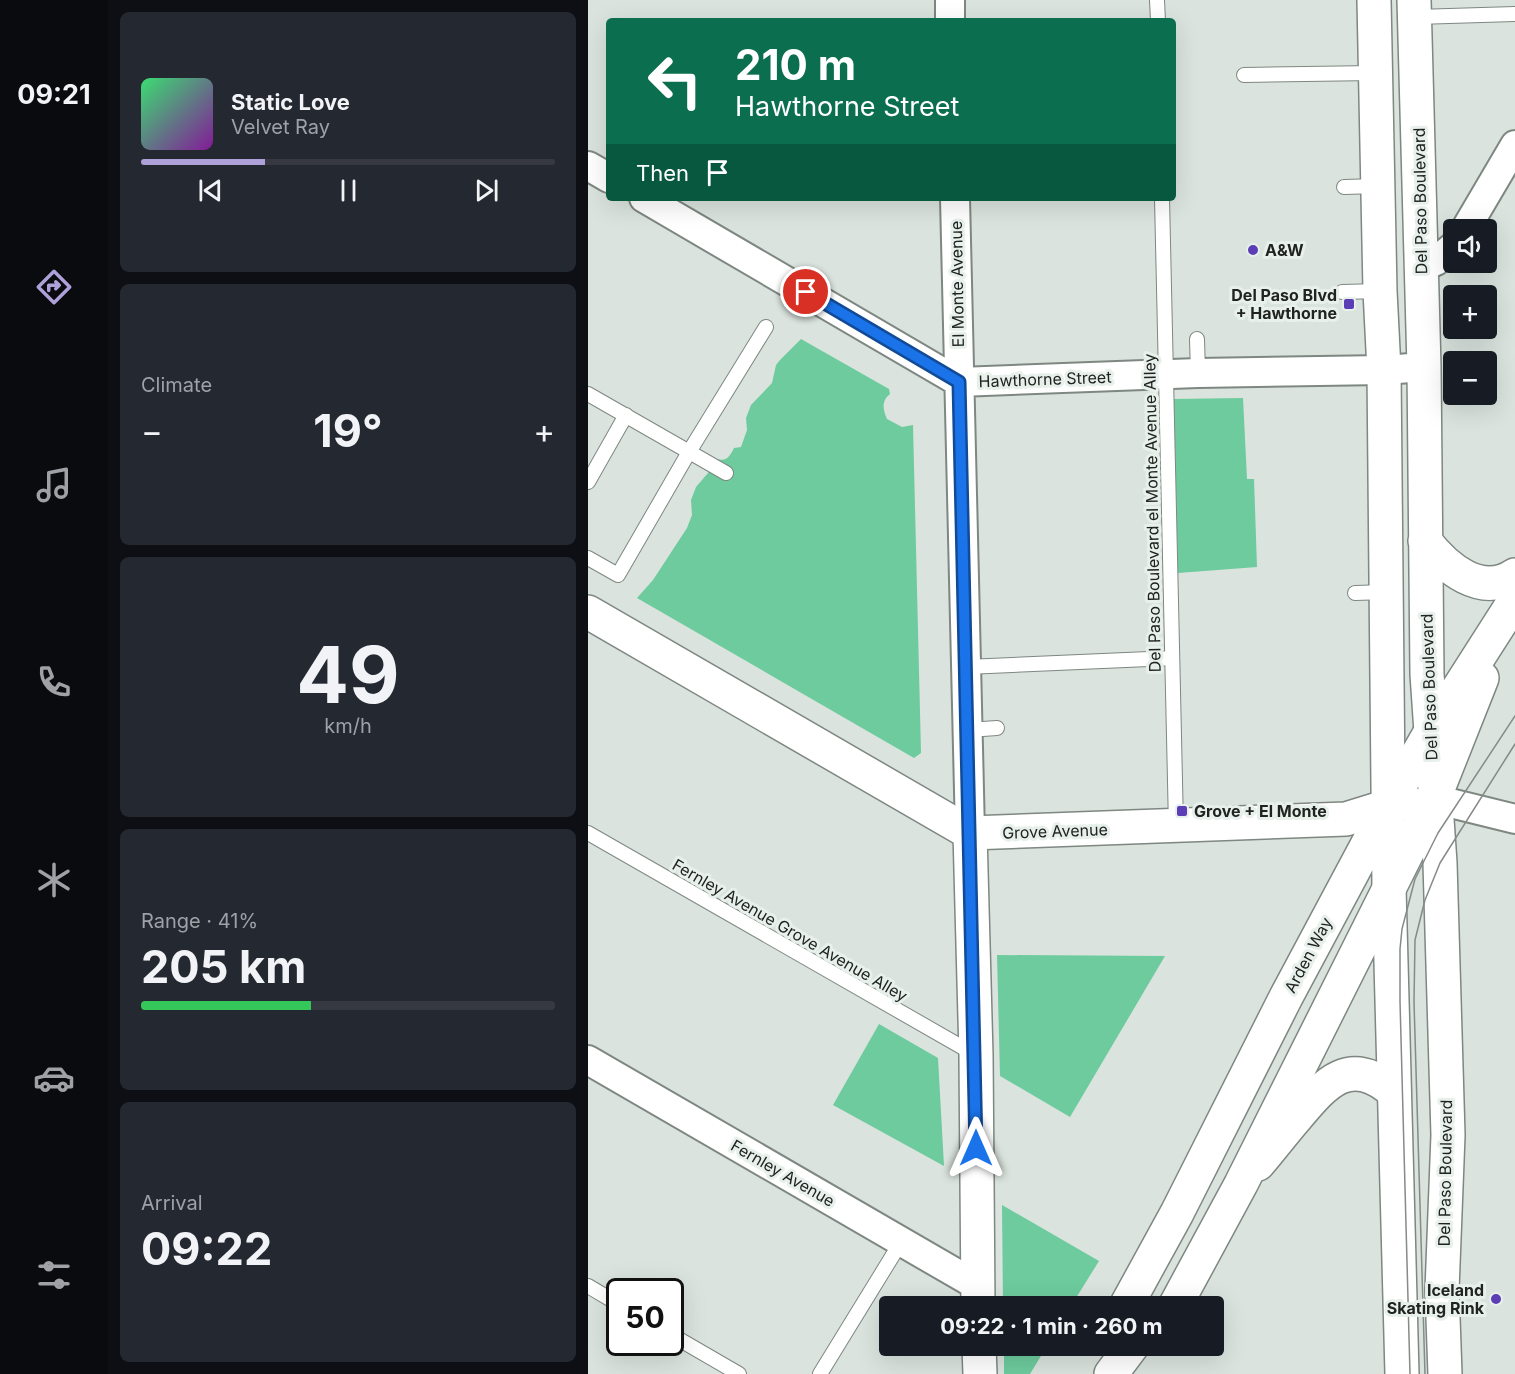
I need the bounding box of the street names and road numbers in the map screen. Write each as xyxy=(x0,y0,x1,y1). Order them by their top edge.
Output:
street label: Del Paso Boulevard xyxy=(1409,127,1431,275)
street label: El Monte Avenue xyxy=(946,221,968,347)
street label: Del Paso Boulevard el Monte Avenue Alley xyxy=(1139,353,1165,673)
street label: Hawthorne Street xyxy=(978,367,1112,391)
street label: Del Paso Boulevard xyxy=(1416,613,1442,761)
street label: Grove Avenue xyxy=(1002,819,1108,843)
street label: Fernley Avenue Grove Avenue Alley xyxy=(669,854,911,1006)
street label: Arden Way xyxy=(1280,914,1336,996)
street label: Del Paso Boulevard xyxy=(1434,1099,1456,1247)
street label: Fernley Avenue xyxy=(728,1135,838,1211)

